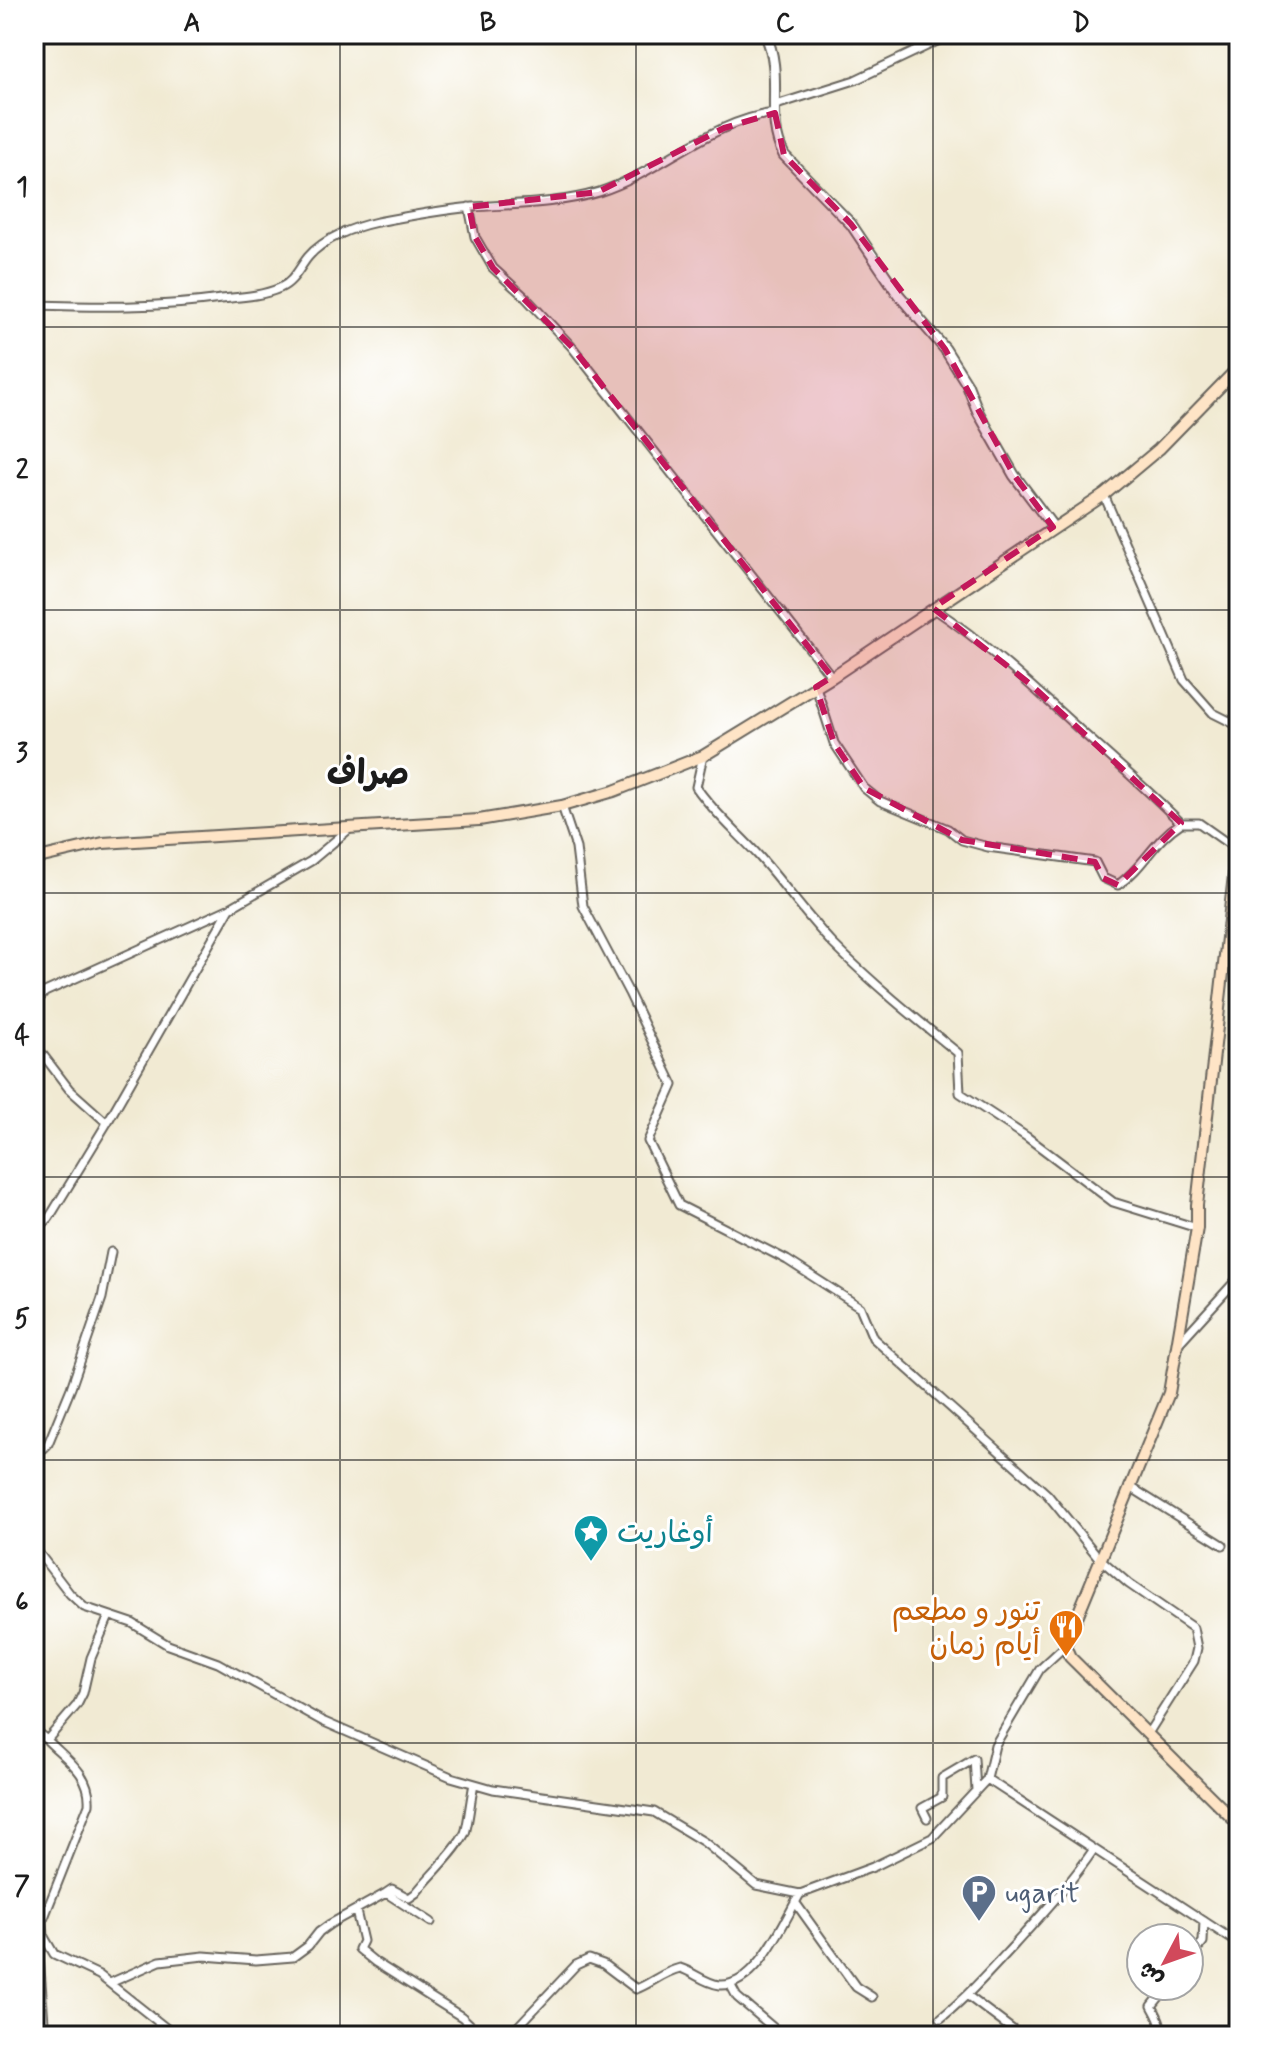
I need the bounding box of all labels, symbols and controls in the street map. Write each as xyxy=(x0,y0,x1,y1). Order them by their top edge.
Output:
text: A xyxy=(183,7,201,41)
text: B xyxy=(480,7,496,41)
text: C xyxy=(776,7,795,41)
text: D xyxy=(1072,7,1090,41)
text: 1 xyxy=(16,171,28,205)
text: 2 xyxy=(16,454,29,488)
text: 3 xyxy=(16,737,28,771)
district label: صراف xyxy=(327,752,409,797)
text: 4 xyxy=(14,1020,30,1054)
text: 5 xyxy=(14,1303,30,1337)
place icon: أوغاريت xyxy=(572,1513,610,1563)
place label: أوغاريت xyxy=(617,1514,713,1553)
text: 6 xyxy=(15,1586,29,1620)
place label: تنور و مطعم أيام زمان xyxy=(891,1592,1040,1666)
restaurant icon: تنور و مطعم أيام زمان xyxy=(1047,1608,1085,1658)
text: 7 xyxy=(14,1870,30,1904)
parking icon: ugarit xyxy=(960,1873,998,1923)
place label: ugarit xyxy=(1005,1874,1080,1913)
north arrow xyxy=(1125,1922,1205,2002)
text: ش xyxy=(1133,1955,1170,1992)

